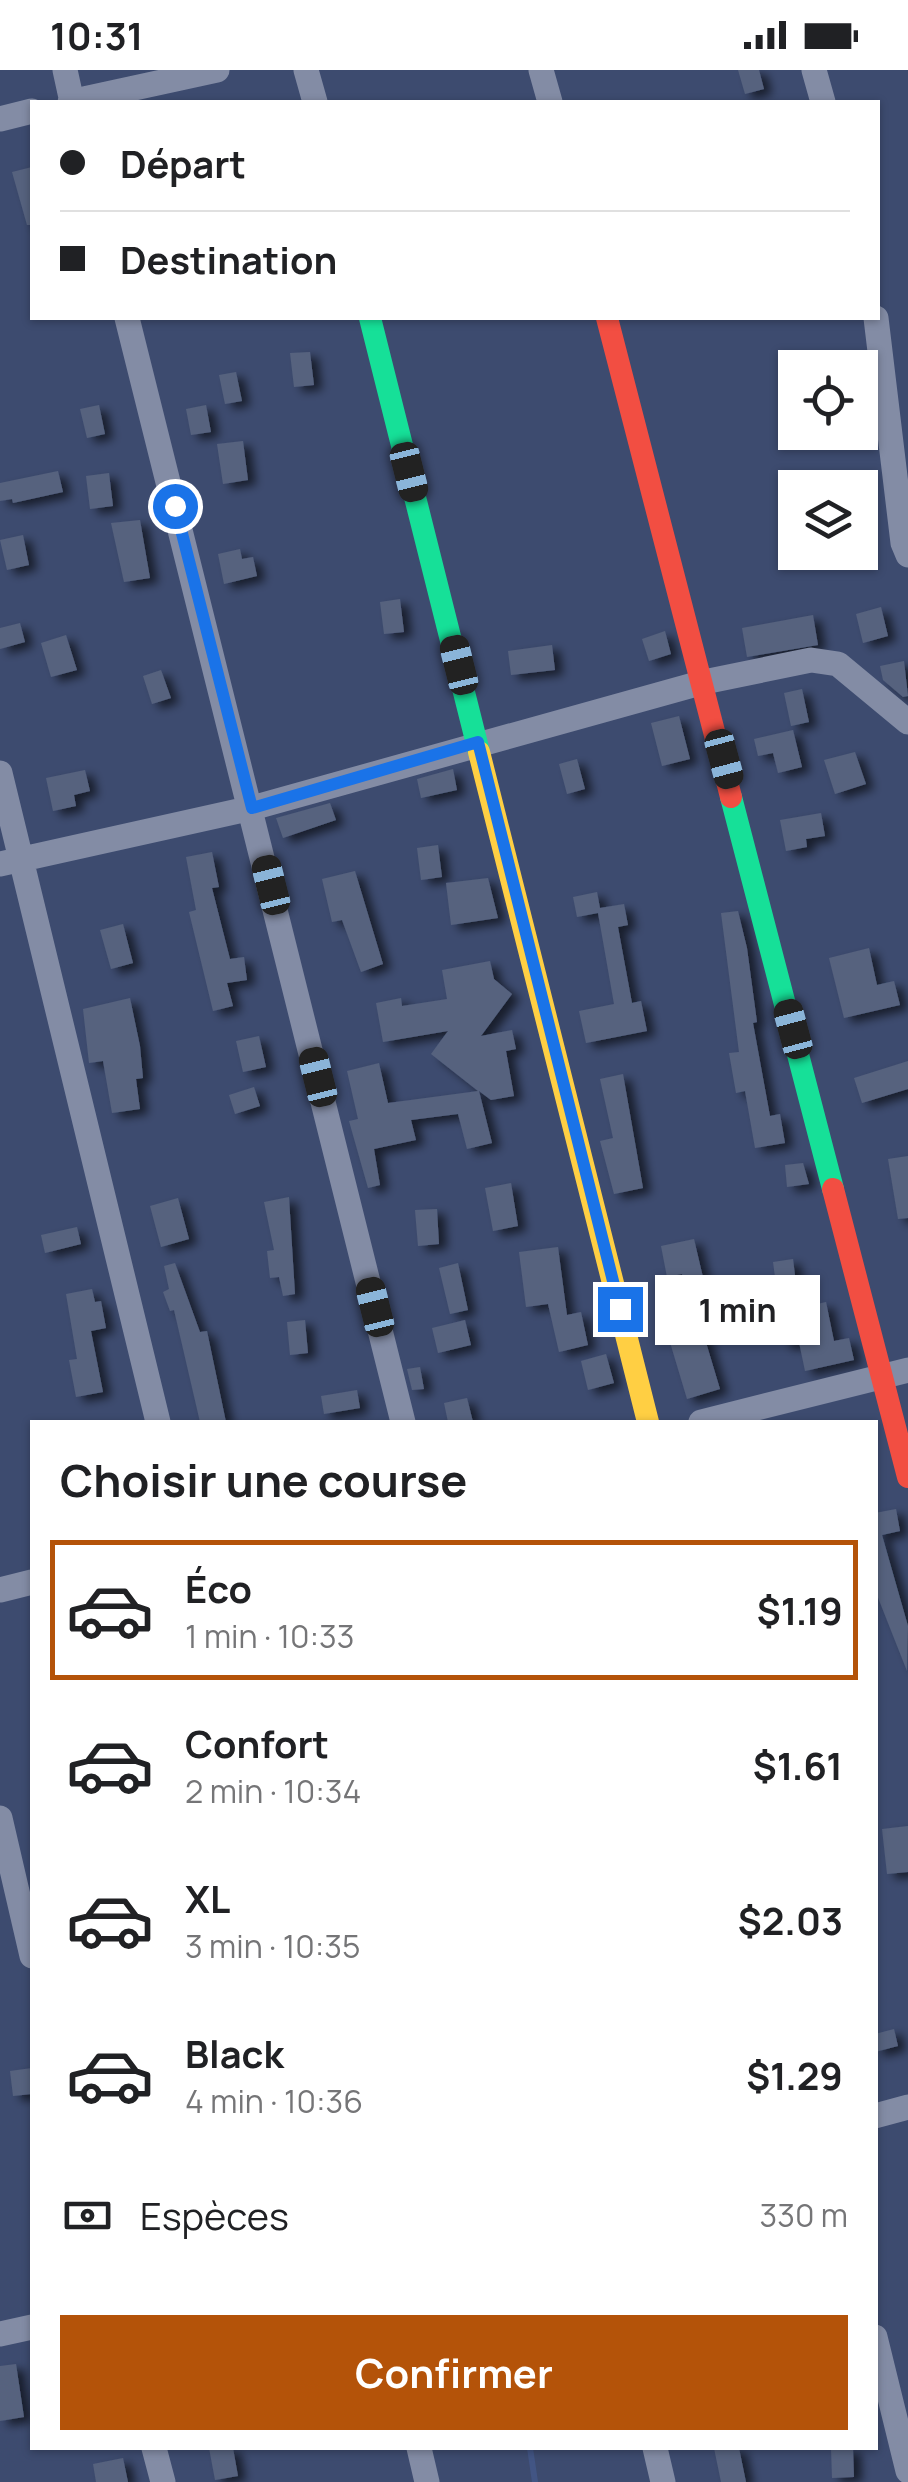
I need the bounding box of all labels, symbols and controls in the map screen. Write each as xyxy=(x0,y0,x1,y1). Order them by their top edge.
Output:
text: 10:31 xyxy=(50,9,143,61)
text: Départ xyxy=(120,137,246,189)
text: Destination xyxy=(120,233,337,285)
map controls xyxy=(778,350,878,570)
button: locate xyxy=(778,350,878,450)
car xyxy=(387,439,431,505)
button: layers xyxy=(778,470,878,570)
route start xyxy=(153,484,198,529)
car xyxy=(437,632,481,698)
car xyxy=(702,726,746,792)
car xyxy=(249,852,293,918)
car xyxy=(771,996,815,1062)
car xyxy=(296,1044,340,1110)
car xyxy=(353,1274,397,1340)
callout: 1 min xyxy=(655,1274,820,1344)
route end xyxy=(598,1287,643,1332)
text: 1 min xyxy=(698,1288,777,1332)
text: Choisir une course xyxy=(60,1449,467,1511)
text: Éco xyxy=(185,1562,252,1614)
icon: car xyxy=(65,1565,155,1655)
text: $1.19 xyxy=(757,1584,843,1636)
text: 1 min · 10:33 xyxy=(185,1614,355,1658)
text: Confort xyxy=(185,1717,329,1769)
icon: car xyxy=(65,1720,155,1810)
text: $1.61 xyxy=(753,1739,843,1791)
text: 2 min · 10:34 xyxy=(185,1769,361,1813)
text: XL xyxy=(185,1872,230,1924)
icon: car xyxy=(65,1875,155,1965)
text: $2.03 xyxy=(738,1894,843,1946)
text: 3 min · 10:35 xyxy=(185,1924,361,1968)
text: Black xyxy=(185,2027,284,2079)
icon: car xyxy=(65,2030,155,2120)
text: $1.29 xyxy=(746,2049,843,2101)
text: 4 min · 10:36 xyxy=(185,2079,363,2123)
icon: cash xyxy=(60,2188,115,2243)
text: Espèces xyxy=(140,2189,289,2241)
text: 330 m xyxy=(760,2193,848,2237)
button: Confirmer xyxy=(60,2315,848,2430)

